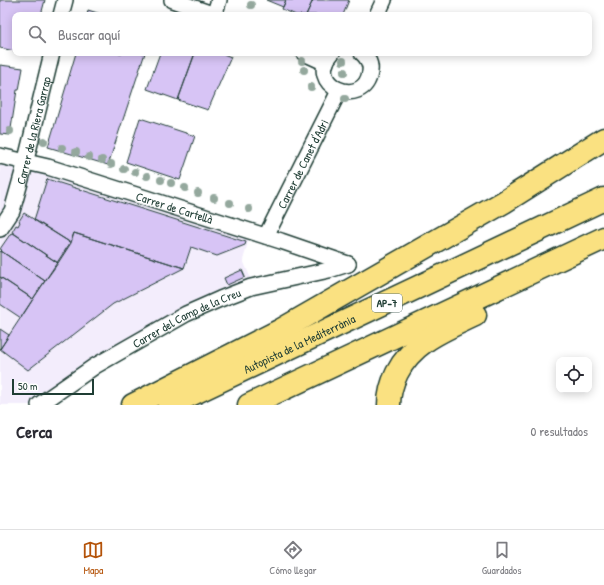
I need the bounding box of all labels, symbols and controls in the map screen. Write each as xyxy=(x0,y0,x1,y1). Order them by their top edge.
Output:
search box xyxy=(12,12,592,56)
icon: search xyxy=(26,23,48,45)
text: Buscar aquí xyxy=(58,24,121,45)
street label: Carrer de la Riera Garrap xyxy=(11,75,54,186)
street label: Carrer de Canet d'Adri xyxy=(273,116,332,211)
street label: Carrer de Cartellà xyxy=(134,187,215,227)
street label: Carrer del Camp de la Creu xyxy=(129,283,243,351)
road number: AP-7 xyxy=(372,294,402,312)
street label: Autopista de la Mediterrània xyxy=(240,310,358,377)
map controls xyxy=(556,357,592,393)
button: locate xyxy=(556,357,592,393)
scale bar xyxy=(12,377,94,396)
text: 50 m xyxy=(18,379,38,393)
text: Cerca xyxy=(16,420,52,443)
text: 0 resultados xyxy=(530,422,588,440)
tab: Mapa xyxy=(82,539,104,577)
tab: Cómo llegar xyxy=(269,539,317,577)
tab: Guardados xyxy=(482,539,522,577)

